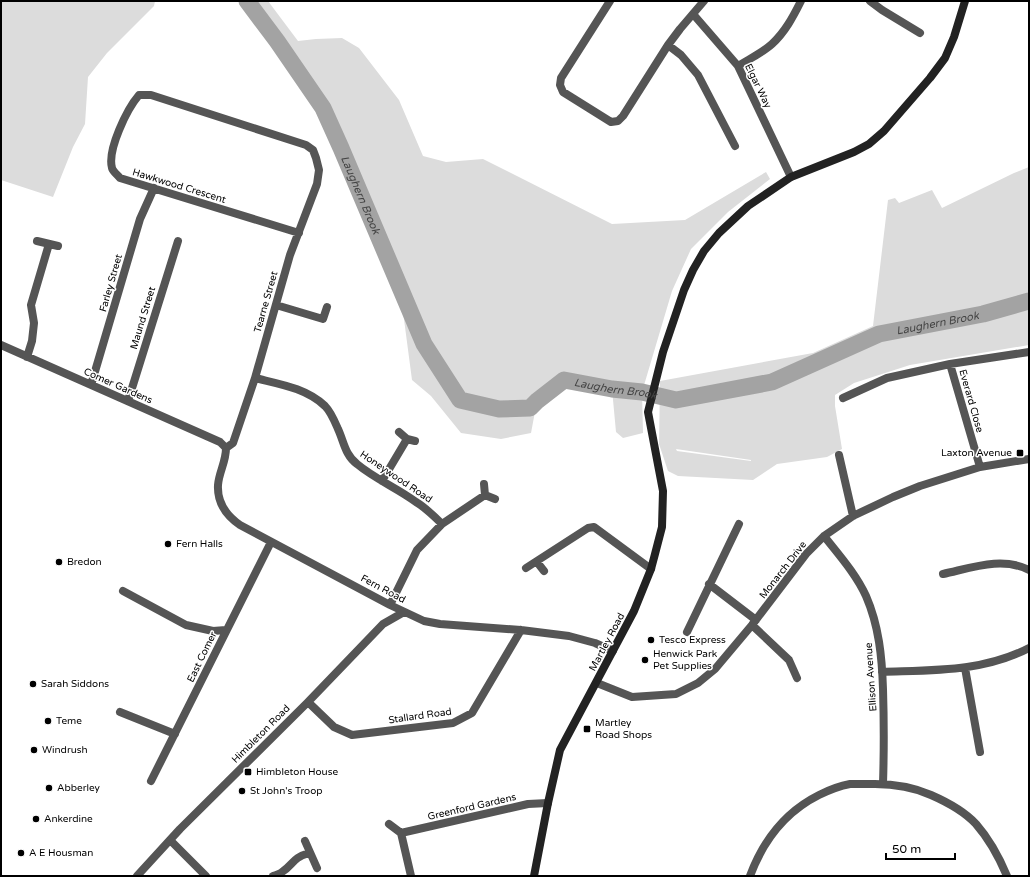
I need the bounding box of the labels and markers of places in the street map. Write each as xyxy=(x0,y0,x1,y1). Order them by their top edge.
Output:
place label: Laxton Avenue xyxy=(941,447,1012,459)
marker: Laxton Avenue xyxy=(1015,448,1025,458)
place label: Fern Halls xyxy=(176,538,223,550)
marker: Fern Halls xyxy=(163,539,173,549)
place label: Bredon xyxy=(67,556,102,568)
marker: Bredon xyxy=(54,557,64,567)
place label: Tesco Express xyxy=(659,634,726,646)
marker: Tesco Express xyxy=(646,635,656,645)
place label: Henwick Park Pet Supplies xyxy=(653,648,718,672)
marker: Henwick Park Pet Supplies xyxy=(640,655,650,665)
place label: Sarah Siddons xyxy=(41,678,109,690)
marker: Sarah Siddons xyxy=(28,679,38,689)
place label: Teme xyxy=(56,715,82,727)
marker: Teme xyxy=(43,716,53,726)
place label: Martley Road Shops xyxy=(595,717,652,741)
marker: Martley Road Shops xyxy=(582,724,592,734)
place label: Windrush xyxy=(42,744,88,756)
marker: Windrush xyxy=(29,745,39,755)
place label: Himbleton House xyxy=(256,766,338,778)
marker: Himbleton House xyxy=(243,767,253,777)
place label: Abberley xyxy=(57,782,101,794)
marker: Abberley xyxy=(44,783,54,793)
place label: St John's Troop xyxy=(250,785,323,797)
marker: St John's Troop xyxy=(237,786,247,796)
place label: Ankerdine xyxy=(44,813,93,825)
marker: Ankerdine xyxy=(31,814,41,824)
place label: A E Housman xyxy=(29,847,93,859)
marker: A E Housman xyxy=(16,848,26,858)

